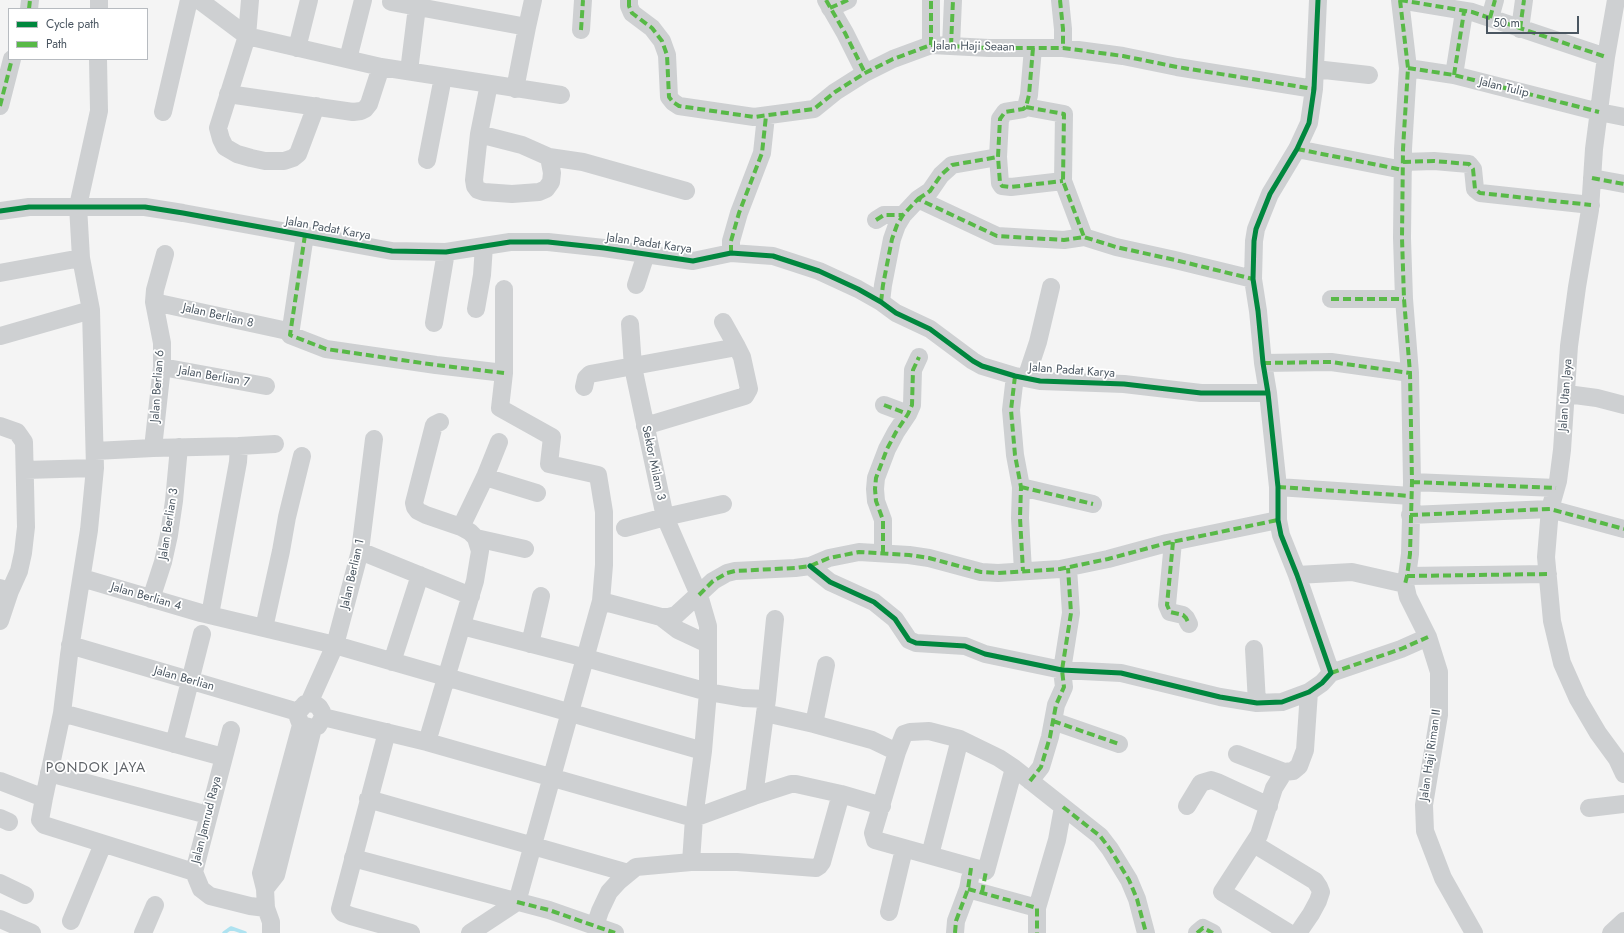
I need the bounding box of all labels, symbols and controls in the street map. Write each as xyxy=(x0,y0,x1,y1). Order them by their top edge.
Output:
legend xyxy=(8,8,148,60)
scale bar xyxy=(1488,8,1581,34)
text: 50 m xyxy=(1493,14,1520,32)
text: Cycle path xyxy=(46,15,99,33)
text: Path xyxy=(46,35,67,53)
street label: Jalan Haji Seaan xyxy=(933,39,1015,55)
street label: Jalan Tulip xyxy=(1478,75,1530,101)
street label: Jalan Padat Karya xyxy=(284,214,372,244)
street label: Jalan Padat Karya xyxy=(605,231,693,257)
street label: Jalan Berlian 8 xyxy=(181,301,255,331)
street label: Jalan Berlian 6 xyxy=(148,349,168,423)
street label: Jalan Utan Jaya xyxy=(1556,358,1576,432)
street label: Jalan Padat Karya xyxy=(1028,361,1116,381)
street label: Jalan Berlian 7 xyxy=(177,364,251,390)
street label: Sektor Milam 3 xyxy=(638,424,668,502)
street label: Jalan Berlian 3 xyxy=(156,487,182,561)
street label: Jalan Berlian 1 xyxy=(338,538,368,610)
street label: Jalan Berlian 4 xyxy=(109,580,183,614)
street label: Jalan Berlian xyxy=(152,664,216,694)
street label: Jalan Haji Riman II xyxy=(1417,708,1445,802)
district label: PONDOK JAYA xyxy=(46,761,146,777)
street label: Jalan Jamrud Raya xyxy=(189,775,225,865)

